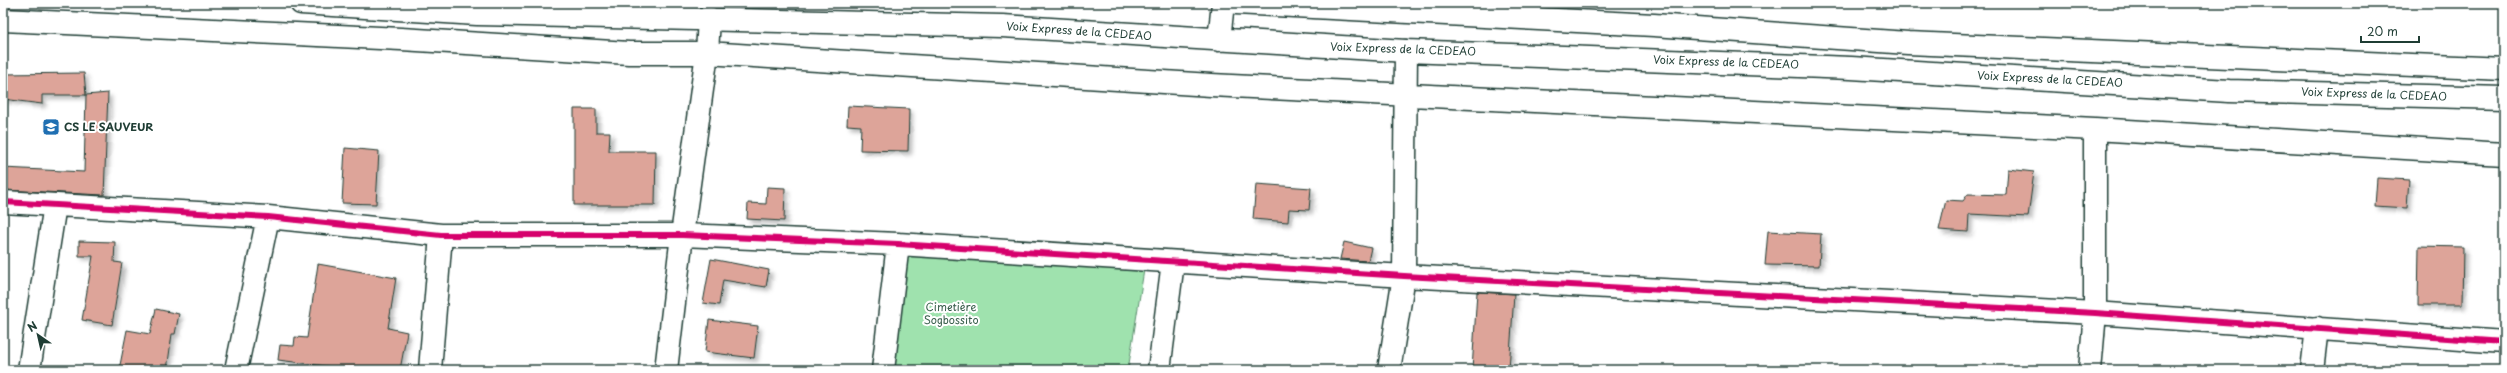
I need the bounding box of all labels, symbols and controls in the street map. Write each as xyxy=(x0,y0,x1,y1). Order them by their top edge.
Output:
street label: Voix Express de la CEDEAO xyxy=(1006,17,1153,44)
scale bar xyxy=(2361,18,2419,44)
text: 20 m xyxy=(2367,22,2398,40)
street label: Voix Express de la CEDEAO xyxy=(1330,37,1476,60)
street label: Voix Express de la CEDEAO xyxy=(1653,50,1799,73)
street label: Voix Express de la CEDEAO xyxy=(1977,66,2123,91)
street label: Voix Express de la CEDEAO xyxy=(2301,82,2447,105)
school or university icon: CS LE SAUVEUR xyxy=(41,117,61,137)
place label: CS LE SAUVEUR xyxy=(64,118,153,135)
park label: Cimetière Sogbossito xyxy=(923,298,979,328)
north arrow xyxy=(18,315,58,355)
text: N xyxy=(24,317,41,336)

